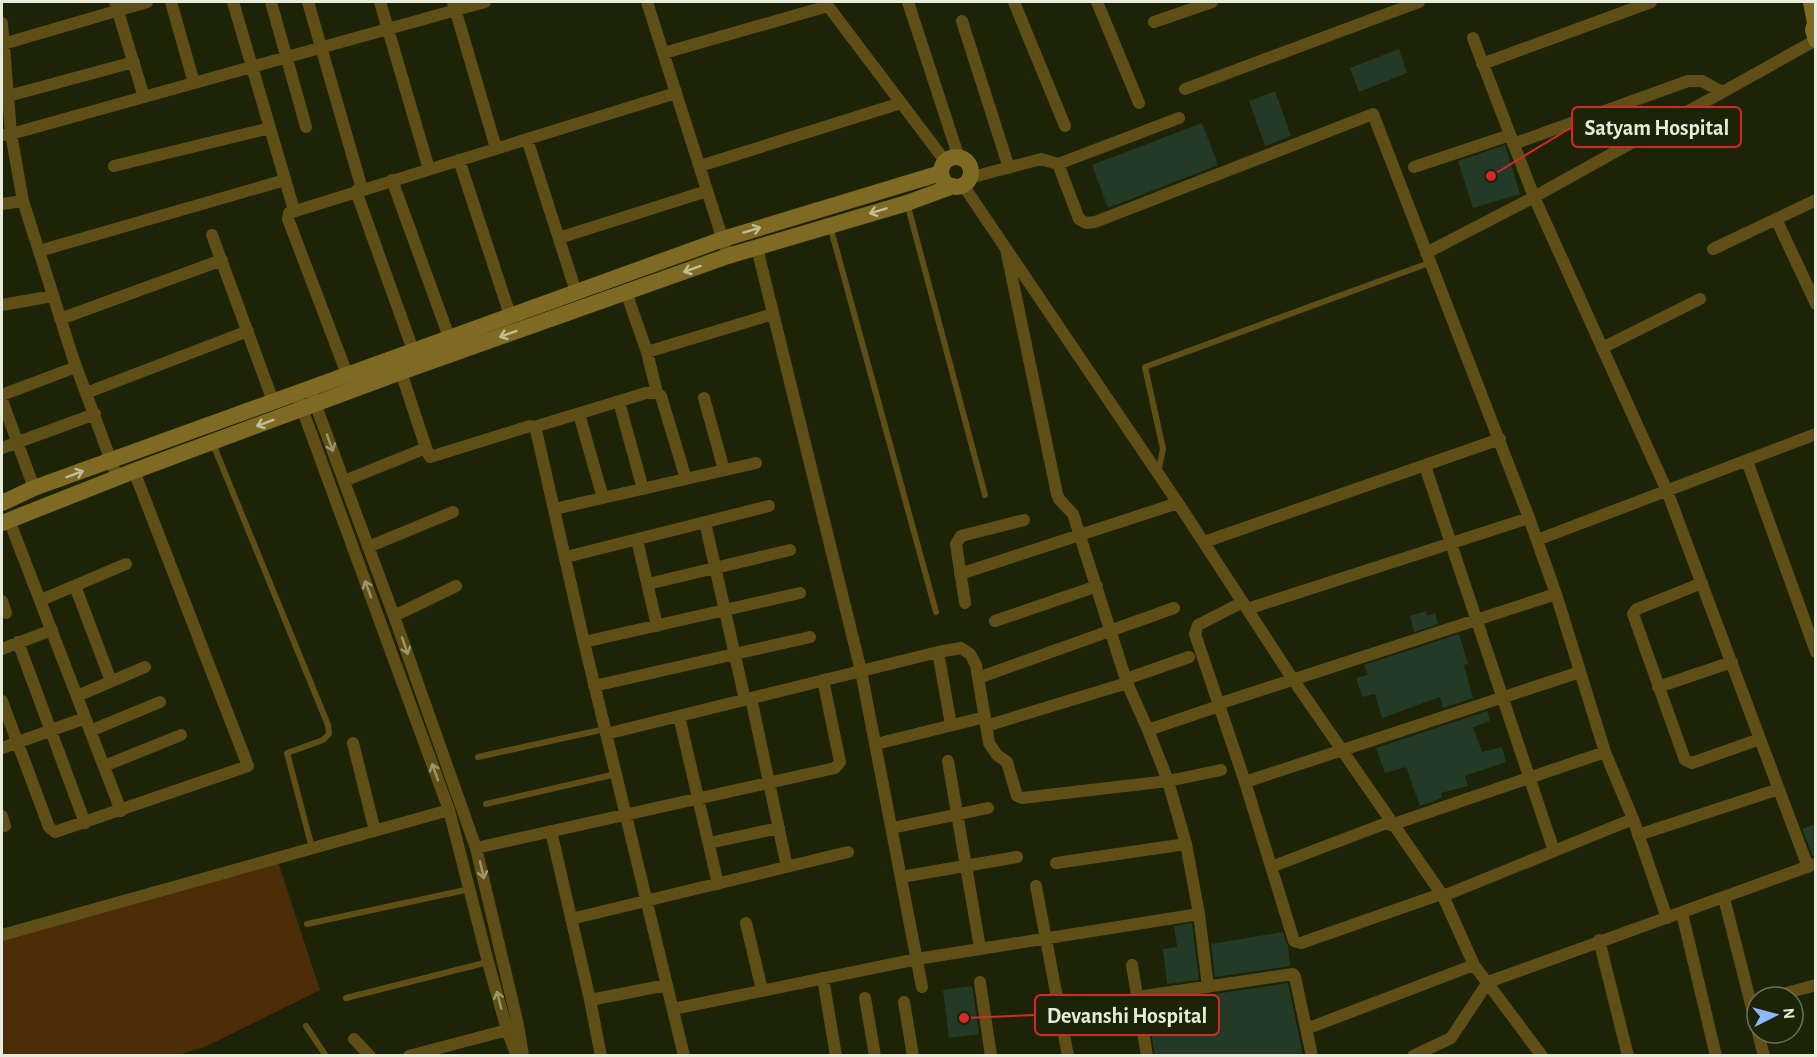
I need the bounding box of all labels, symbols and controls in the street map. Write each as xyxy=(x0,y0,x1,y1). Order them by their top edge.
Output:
callout: Satyam Hospital xyxy=(1572,107,1741,147)
text: Satyam Hospital xyxy=(1585,117,1729,140)
one-way arrow xyxy=(869,206,888,217)
one-way arrow xyxy=(742,224,761,235)
one-way arrow xyxy=(683,265,701,276)
one-way arrow xyxy=(499,330,518,341)
one-way arrow xyxy=(256,418,275,429)
one-way arrow xyxy=(325,433,336,452)
one-way arrow xyxy=(66,467,84,478)
one-way arrow xyxy=(362,580,373,599)
one-way arrow xyxy=(401,636,412,655)
one-way arrow xyxy=(429,763,440,782)
one-way arrow xyxy=(476,860,488,879)
north arrow xyxy=(1745,985,1805,1045)
one-way arrow xyxy=(493,991,504,1010)
callout: Devanshi Hospital xyxy=(1035,995,1219,1035)
text: Devanshi Hospital xyxy=(1047,1005,1207,1027)
text: N xyxy=(1780,1007,1797,1020)

